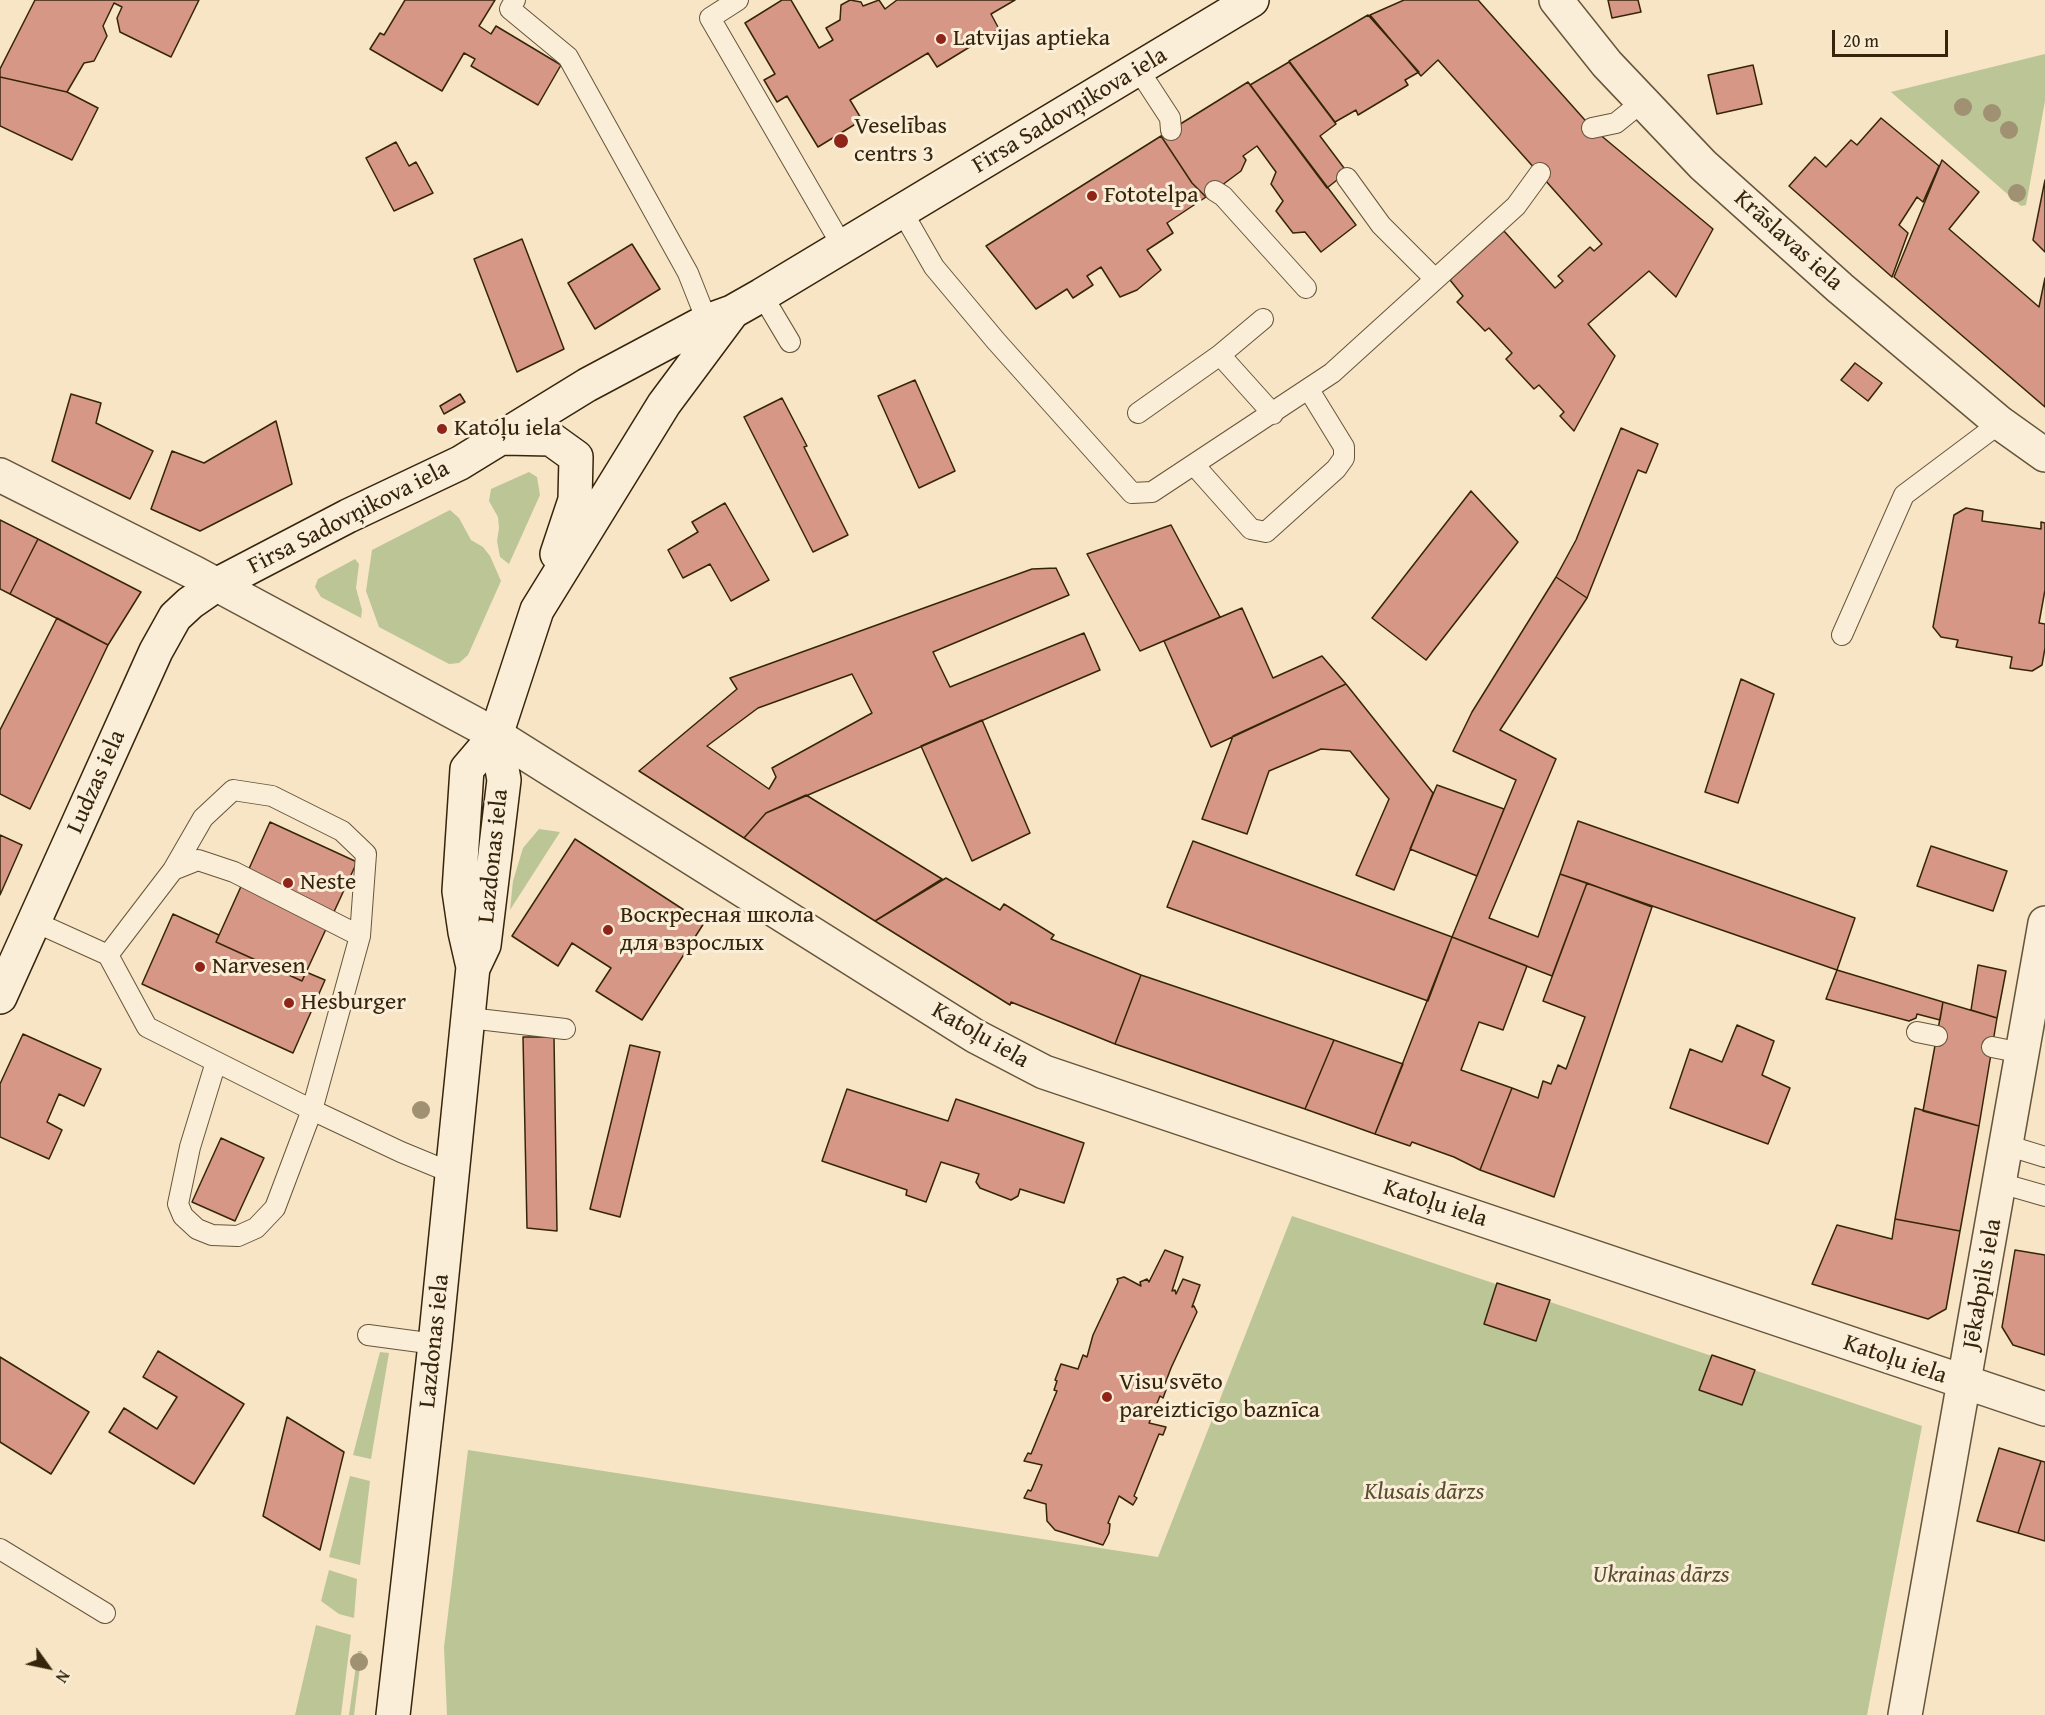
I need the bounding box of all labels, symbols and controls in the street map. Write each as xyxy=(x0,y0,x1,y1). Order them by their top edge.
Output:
scale bar xyxy=(1835,18,1950,56)
place label: Latvijas aptieka xyxy=(953,25,1110,53)
text: 20 m xyxy=(1843,27,1879,54)
marker: Latvijas aptieka xyxy=(934,32,948,46)
street label: Firsa Sadovņikova iela xyxy=(967,41,1173,181)
place label: Veselības centrs 3 xyxy=(854,113,947,169)
marker: Veselības centrs 3 xyxy=(832,132,850,150)
place label: Fototelpa xyxy=(1104,182,1198,210)
street label: Krāslavas iela xyxy=(1728,185,1848,297)
marker: Fototelpa xyxy=(1085,189,1099,203)
place label: Katoļu iela xyxy=(454,415,561,443)
marker: Katoļu iela xyxy=(435,422,449,436)
street label: Firsa Sadovņikova iela xyxy=(244,455,454,581)
street label: Ludzas iela xyxy=(61,726,133,838)
street label: Lazdonas iela xyxy=(473,788,515,924)
place label: Neste xyxy=(300,869,356,897)
marker: Neste xyxy=(281,876,295,890)
place label: Воскресная школа для взрослых xyxy=(620,902,814,958)
marker: Воскресная школа для взрослых xyxy=(601,923,615,937)
place label: Narvesen xyxy=(212,953,306,981)
marker: Narvesen xyxy=(193,960,207,974)
place label: Hesburger xyxy=(301,989,406,1017)
marker: Hesburger xyxy=(282,996,296,1010)
street label: Katoļu iela xyxy=(926,997,1034,1075)
street label: Katoļu iela xyxy=(1379,1174,1491,1234)
street label: Jēkabpils iela xyxy=(1957,1216,2009,1352)
street label: Lazdonas iela xyxy=(414,1273,456,1409)
street label: Katoļu iela xyxy=(1840,1329,1950,1391)
place label: Visu svēto pareizticīgo baznīca xyxy=(1119,1369,1320,1425)
marker: Visu svēto pareizticīgo baznīca xyxy=(1100,1390,1114,1404)
park label: Klusais dārzs xyxy=(1364,1479,1484,1507)
park label: Ukrainas dārzs xyxy=(1593,1562,1729,1590)
north arrow xyxy=(18,1637,78,1697)
text: N xyxy=(50,1666,76,1688)

